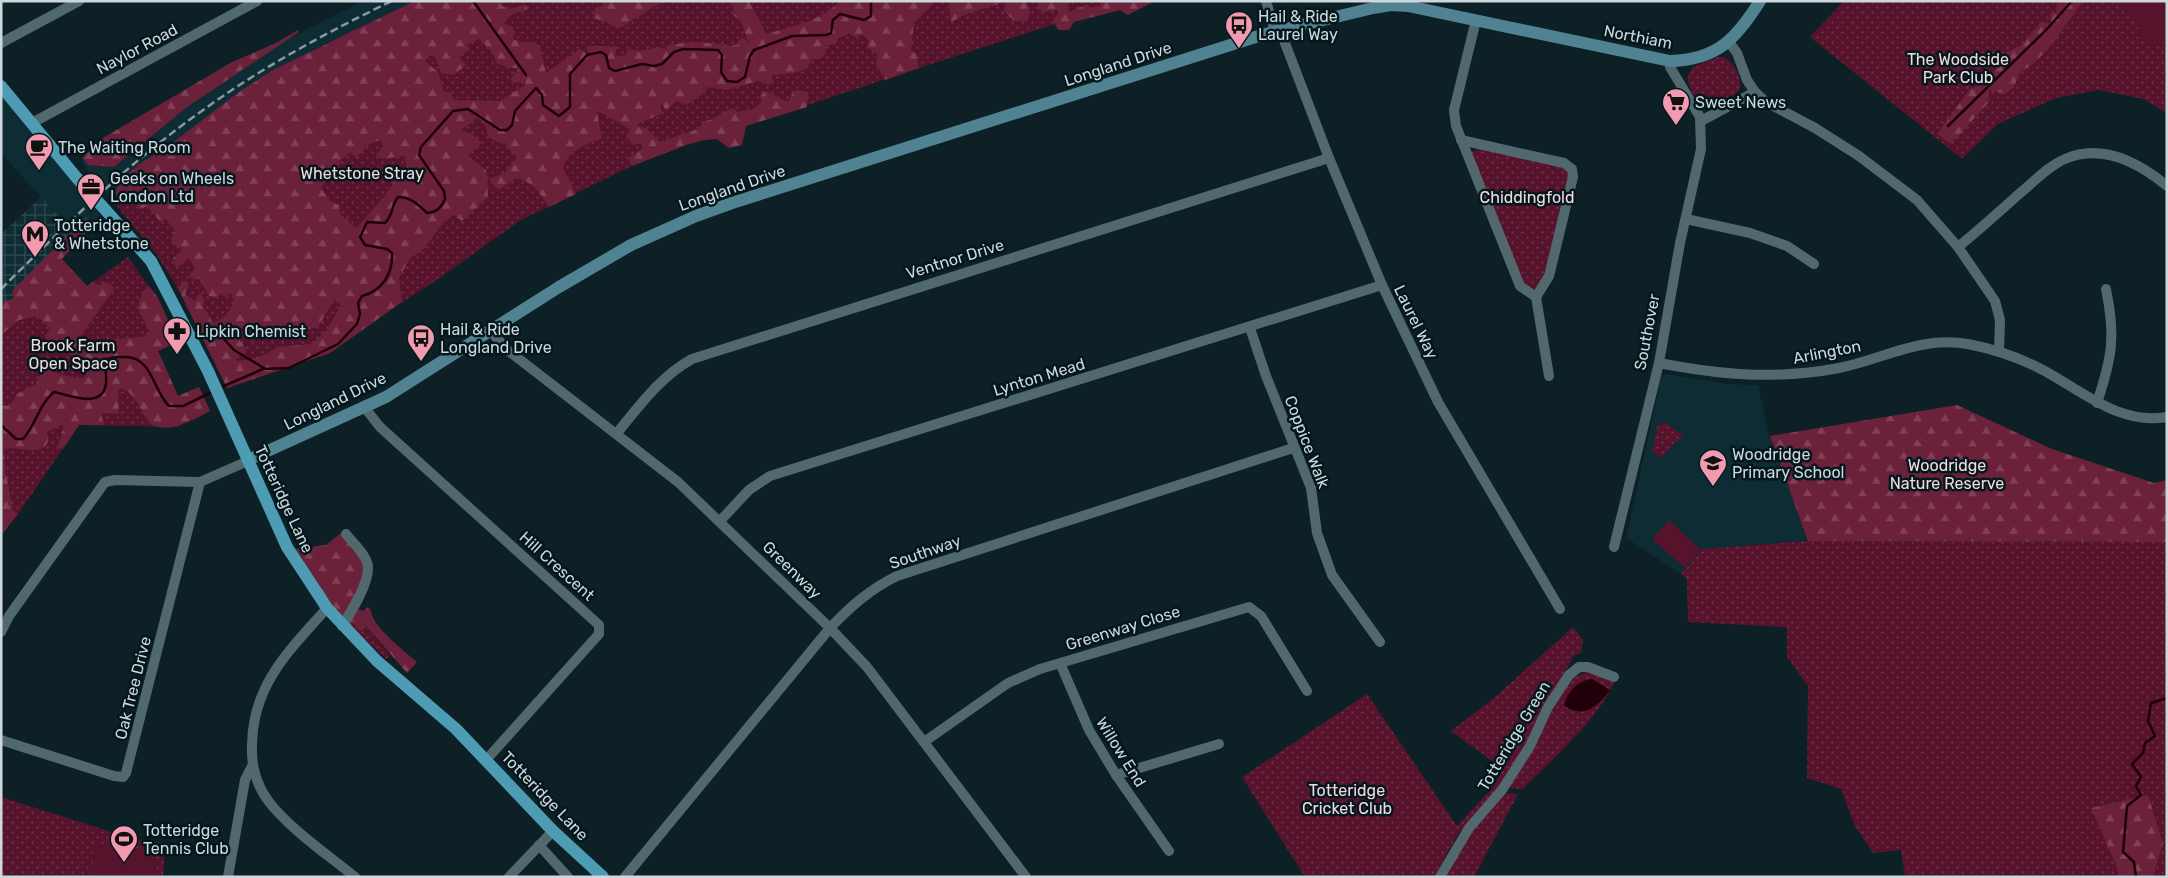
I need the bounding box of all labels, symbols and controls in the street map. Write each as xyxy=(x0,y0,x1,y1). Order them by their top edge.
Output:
place label: Hail & Ride Laurel Way xyxy=(1258,7,1338,44)
bus stop icon: Hail & Ride Laurel Way xyxy=(1224,10,1254,49)
street label: Naylor Road xyxy=(93,20,181,78)
street label: Northiam xyxy=(1602,21,1674,53)
street label: Longland Drive xyxy=(1062,38,1174,90)
park label: The Woodside Park Club xyxy=(1907,50,2009,87)
supermarket icon: Sweet News xyxy=(1661,87,1691,126)
place label: Sweet News xyxy=(1695,93,1786,112)
cafe icon: The Waiting Room xyxy=(24,132,54,171)
place label: The Waiting Room xyxy=(58,138,191,157)
street label: Longland Drive xyxy=(676,161,788,215)
park label: Whetstone Stray xyxy=(300,164,424,183)
place label: Geeks on Wheels London Ltd xyxy=(110,169,234,206)
office icon: Geeks on Wheels London Ltd xyxy=(76,172,106,211)
park label: Chiddingfold xyxy=(1479,188,1575,207)
place label: Totteridge & Whetstone xyxy=(54,216,149,253)
metro station icon: Totteridge & Whetstone xyxy=(20,219,50,258)
street label: Ventnor Drive xyxy=(904,235,1006,283)
street label: Laurel Way xyxy=(1390,282,1442,362)
street label: Southover xyxy=(1630,292,1664,372)
pharmacy icon: Lipkin Chemist xyxy=(162,316,192,355)
place label: Hail & Ride Longland Drive xyxy=(440,320,552,357)
place label: Lipkin Chemist xyxy=(196,322,306,341)
bus stop icon: Hail & Ride Longland Drive xyxy=(406,323,436,362)
park label: Brook Farm Open Space xyxy=(28,336,118,373)
street label: Arlington xyxy=(1791,336,1863,368)
street label: Lynton Mead xyxy=(991,354,1087,400)
street label: Longland Drive xyxy=(281,368,389,434)
street label: Coppice Walk xyxy=(1281,393,1334,492)
street label: Totteridge Lane xyxy=(251,442,317,556)
place label: Woodridge Primary School xyxy=(1732,445,1844,482)
school or university icon: Woodridge Primary School xyxy=(1698,448,1728,487)
park label: Woodridge Nature Reserve xyxy=(1890,456,2004,493)
street label: Hill Crescent xyxy=(516,527,598,605)
street label: Southway xyxy=(887,531,964,573)
street label: Greenway xyxy=(759,537,825,603)
street label: Greenway Close xyxy=(1063,602,1183,654)
street label: Oak Tree Drive xyxy=(111,634,155,741)
street label: Totteridge Green xyxy=(1474,678,1554,794)
street label: Willow End xyxy=(1092,714,1150,790)
street label: Totteridge Lane xyxy=(498,747,592,845)
park label: Totteridge Cricket Club xyxy=(1302,781,1392,818)
place label: Totteridge Tennis Club xyxy=(143,821,229,858)
sports icon: Totteridge Tennis Club xyxy=(109,824,139,863)

